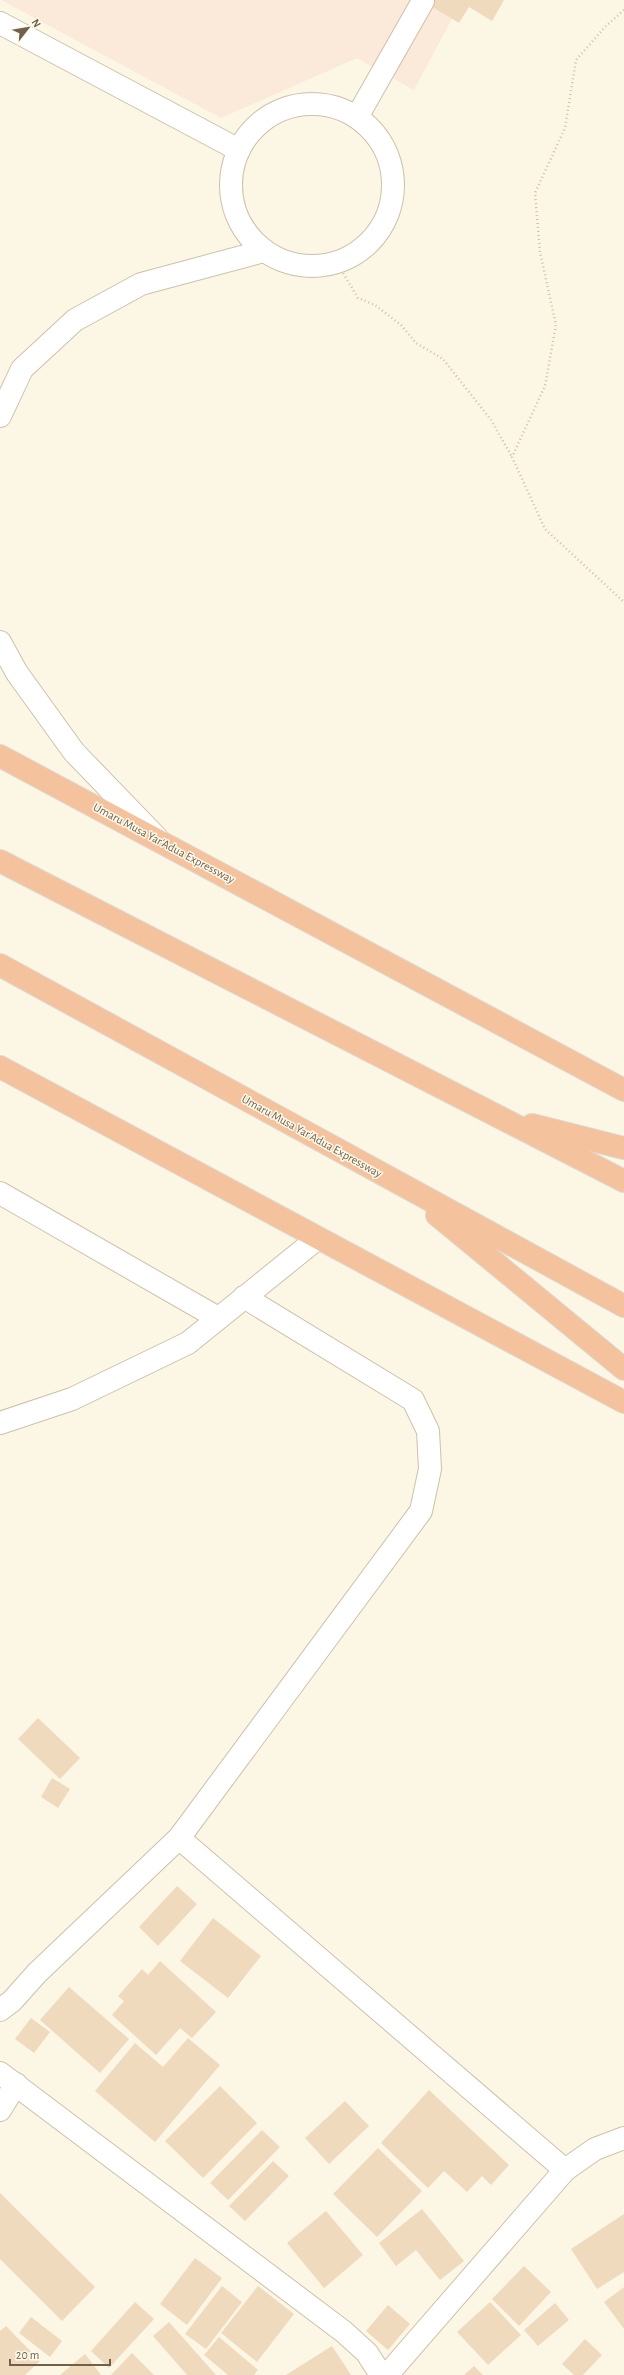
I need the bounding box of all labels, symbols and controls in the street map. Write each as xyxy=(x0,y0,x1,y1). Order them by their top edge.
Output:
north arrow xyxy=(8,8,48,48)
text: N xyxy=(29,17,43,29)
street label: Umaru Musa Yar'Adua Expressway xyxy=(91,801,237,886)
street label: Umaru Musa Yar'Adua Expressway xyxy=(239,1092,384,1180)
scale bar xyxy=(10,2341,110,2367)
text: 20 m xyxy=(16,2349,39,2361)

